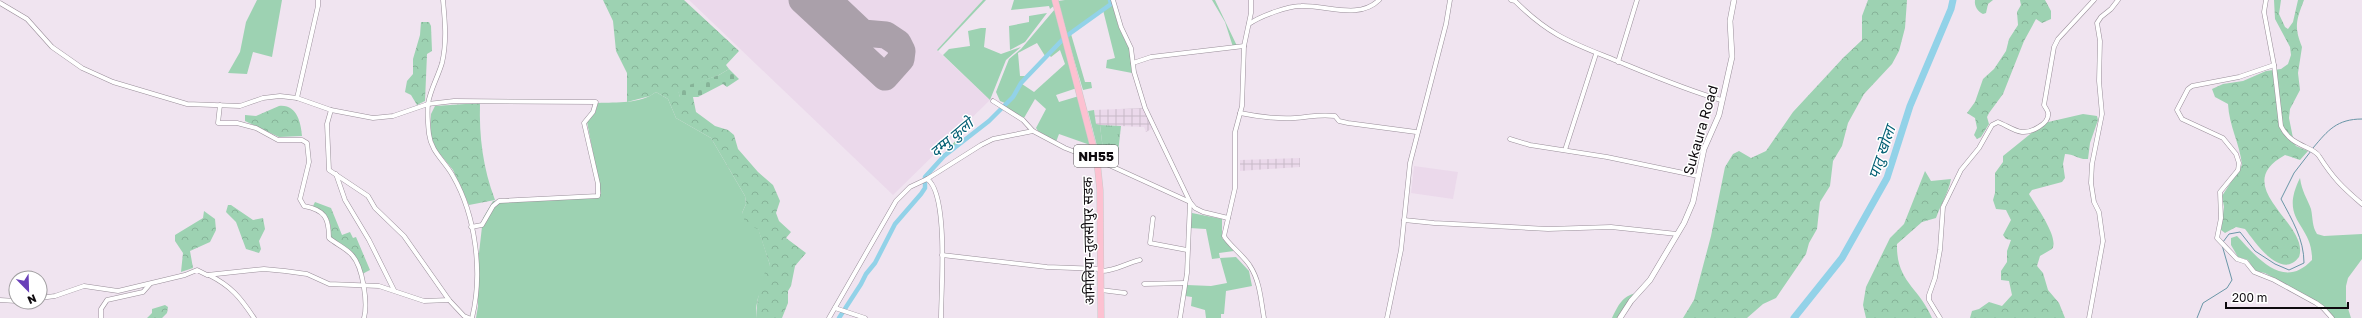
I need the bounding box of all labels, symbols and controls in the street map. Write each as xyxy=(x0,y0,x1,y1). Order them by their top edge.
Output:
street label: Sukaura Road xyxy=(1679,83,1721,177)
water label: दम्मु कुलो xyxy=(926,112,980,162)
water label: पातु खोला xyxy=(1864,120,1901,182)
road number: NH55 xyxy=(1074,145,1118,167)
street label: अमिलिया-तुलसीपुर सडक xyxy=(1078,176,1100,305)
north arrow xyxy=(8,270,48,310)
scale bar xyxy=(2226,284,2348,310)
text: 200 m xyxy=(2232,290,2267,305)
text: N xyxy=(26,292,38,307)

